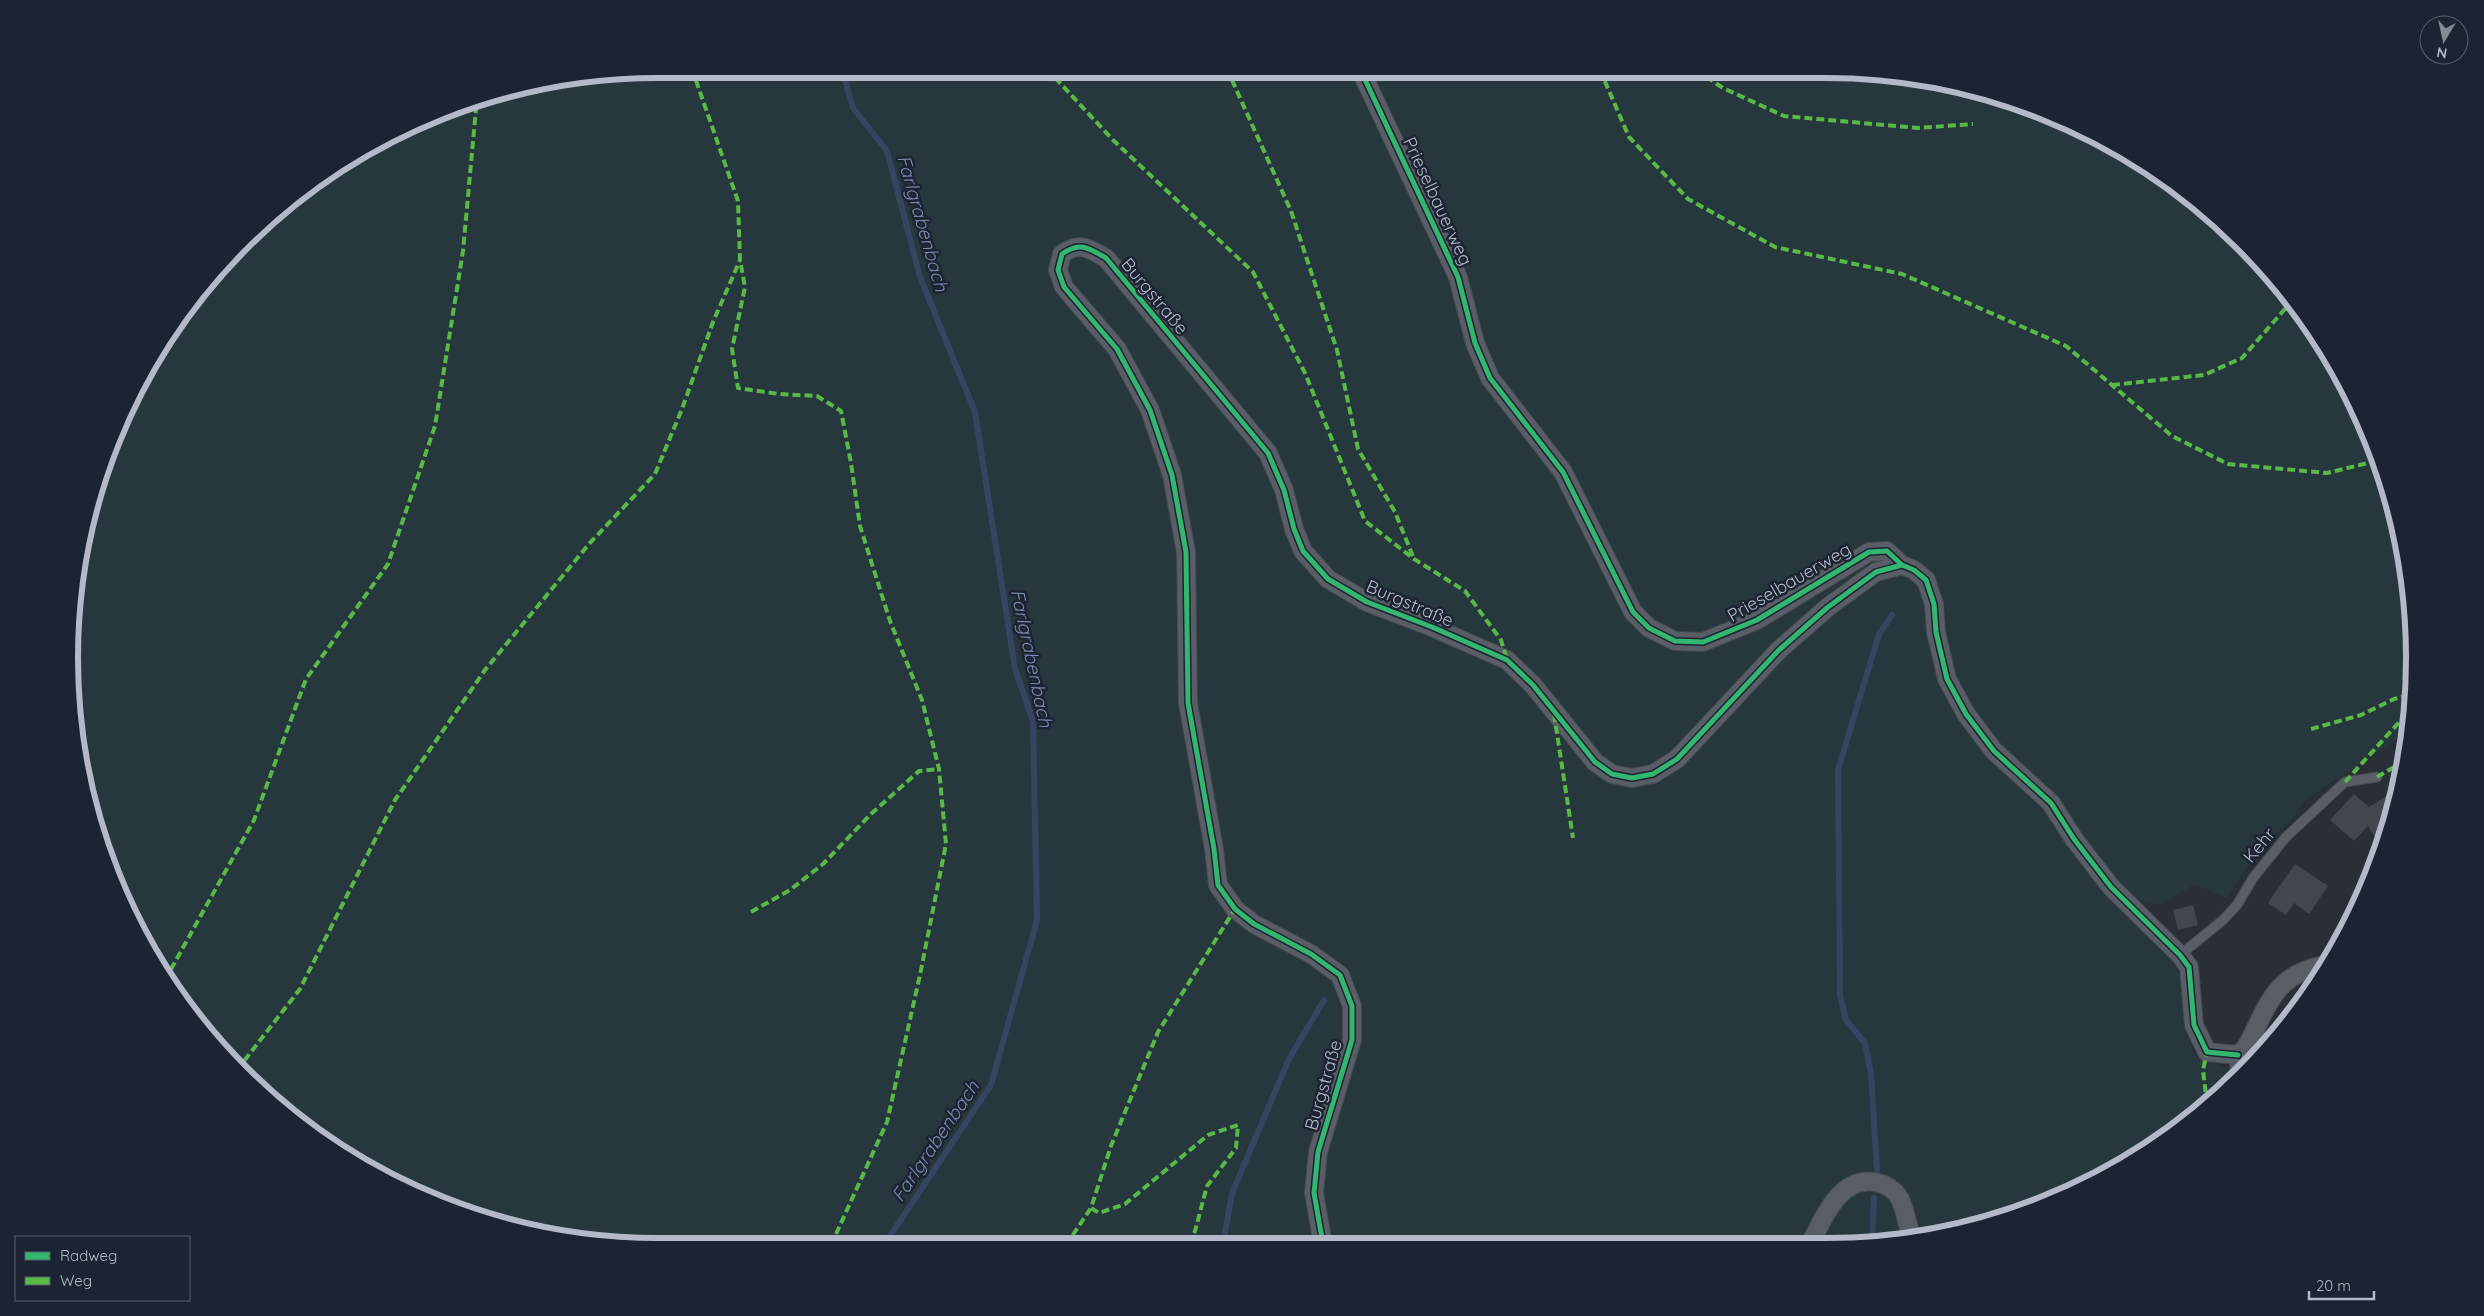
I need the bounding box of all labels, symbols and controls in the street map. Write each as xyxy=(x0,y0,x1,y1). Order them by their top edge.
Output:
north arrow xyxy=(2419,15,2469,65)
text: N xyxy=(2435,43,2448,63)
street label: Prieselbauerweg xyxy=(1398,133,1478,269)
water label: Farlgrabenbach xyxy=(892,152,954,295)
street label: Burgstraße xyxy=(1116,253,1194,339)
street label: Prieselbauerweg xyxy=(1723,537,1855,627)
street label: Burgstraße xyxy=(1363,574,1457,632)
water label: Farlgrabenbach xyxy=(1006,587,1059,731)
street label: Kehr xyxy=(2238,823,2280,867)
street label: Burgstraße xyxy=(1299,1037,1347,1133)
water label: Farlgrabenbach xyxy=(886,1075,985,1206)
legend xyxy=(15,1236,190,1301)
text: Radweg xyxy=(60,1246,117,1265)
scale bar xyxy=(2309,1268,2374,1300)
text: Weg xyxy=(60,1271,92,1290)
text: 20 m xyxy=(2316,1276,2351,1295)

